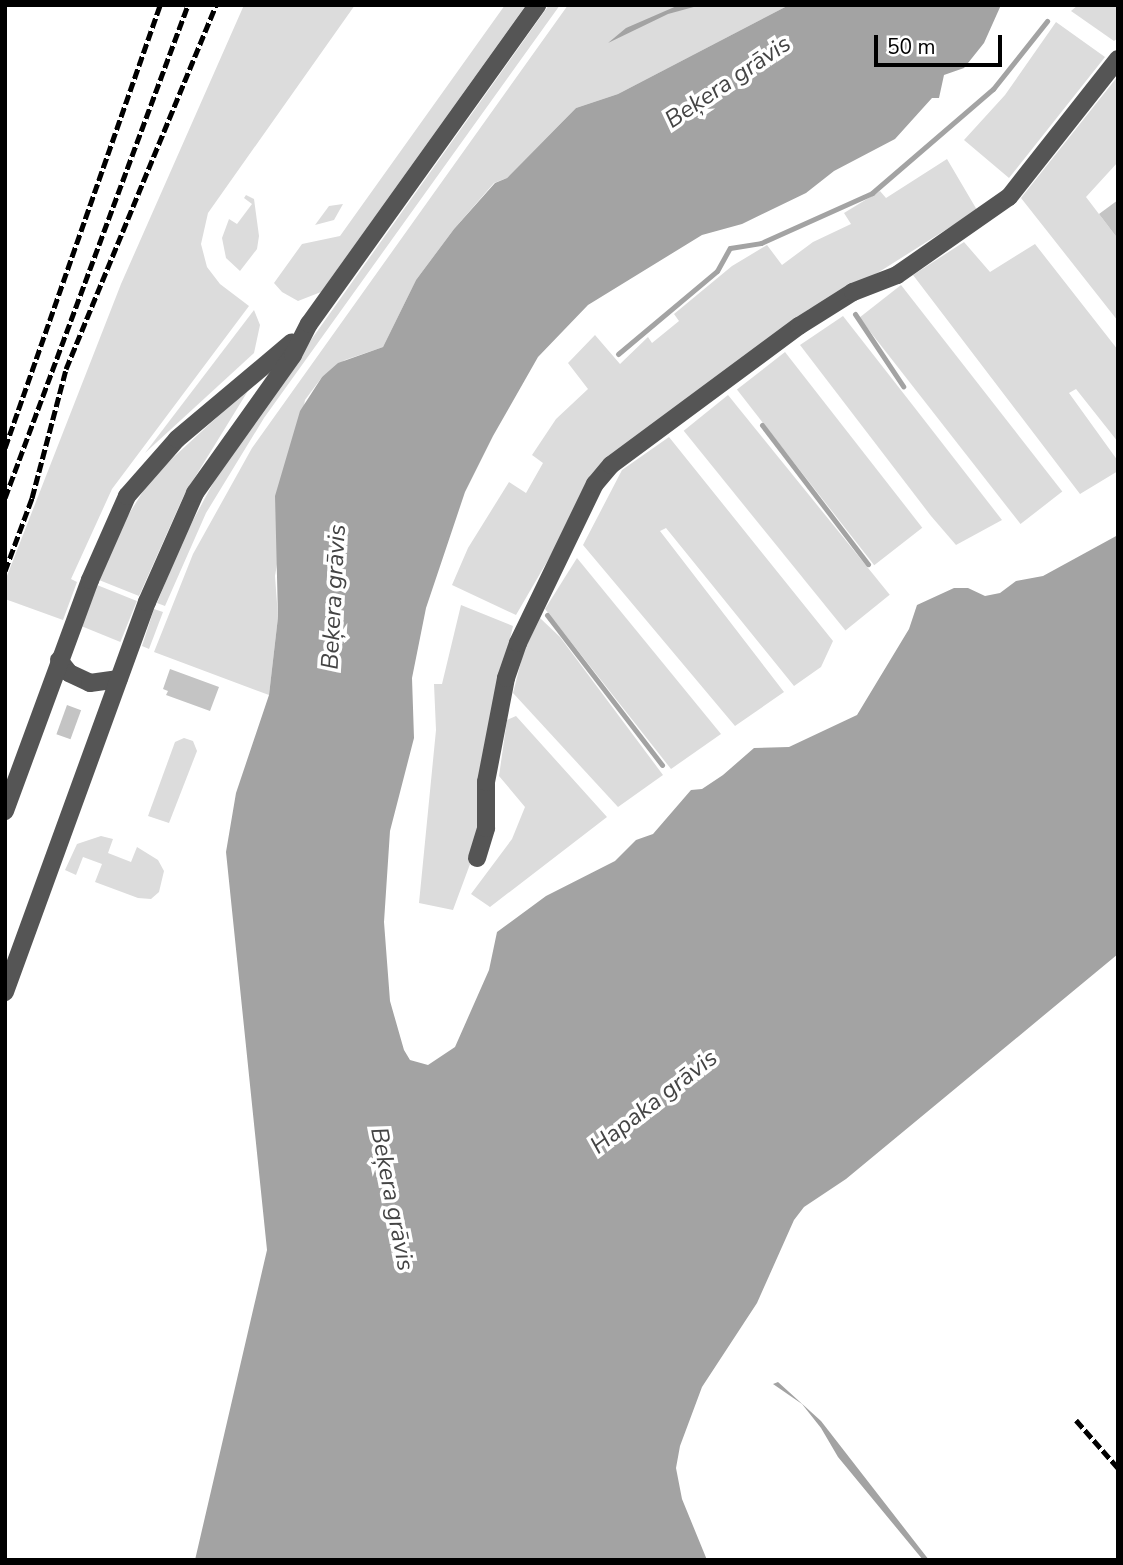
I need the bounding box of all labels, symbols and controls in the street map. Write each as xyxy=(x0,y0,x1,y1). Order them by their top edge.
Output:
scale bar xyxy=(878,21,1006,65)
water label: Beķera grāvis xyxy=(660,29,796,135)
text: 50 m xyxy=(887,33,936,61)
water label: Beķera grāvis xyxy=(316,524,352,670)
water label: Hapaka grāvis xyxy=(585,1044,723,1160)
water label: Beķera grāvis xyxy=(364,1125,420,1273)

